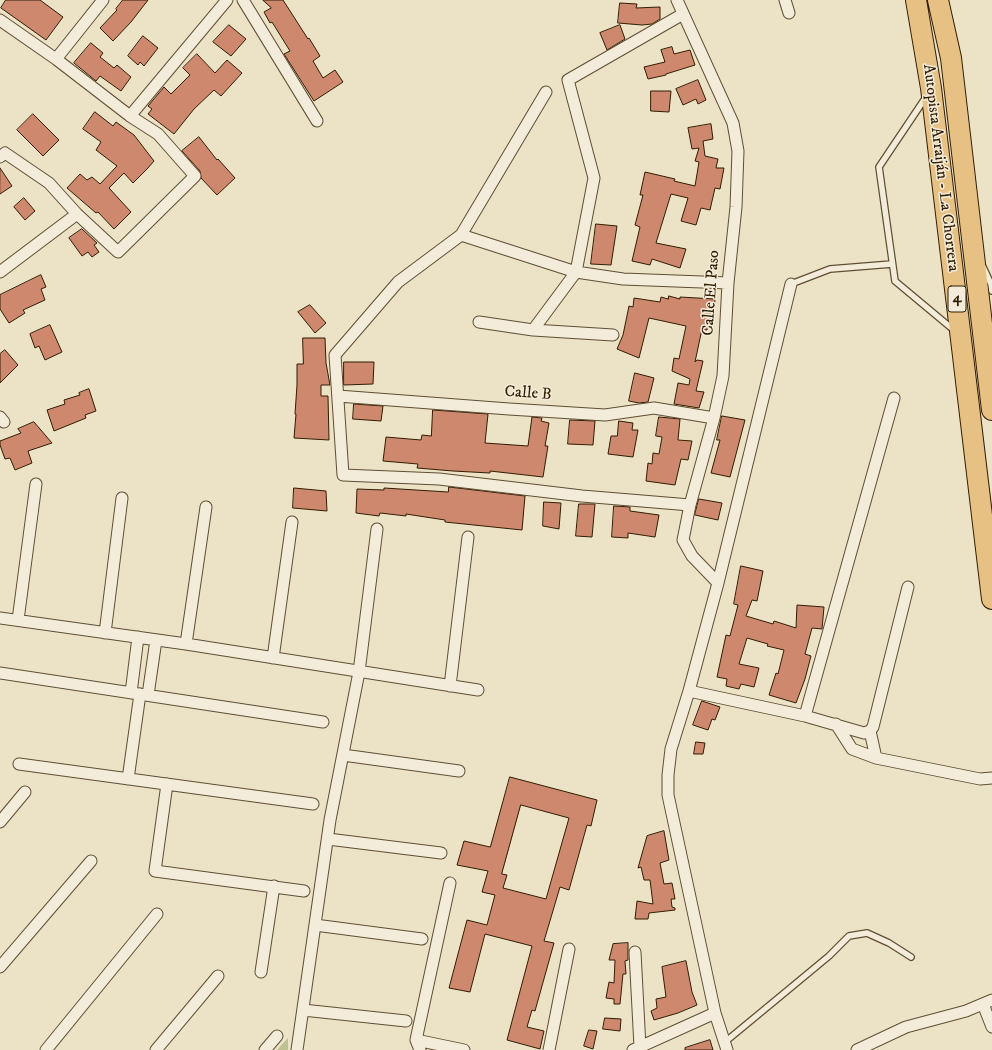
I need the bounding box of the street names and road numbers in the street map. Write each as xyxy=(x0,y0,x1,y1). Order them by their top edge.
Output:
street label: Autopista Arraiján - La Chorrera xyxy=(918,63,962,273)
street label: Calle El Paso xyxy=(699,250,725,336)
road number: 4 xyxy=(948,286,966,312)
street label: Calle B xyxy=(504,383,552,405)

